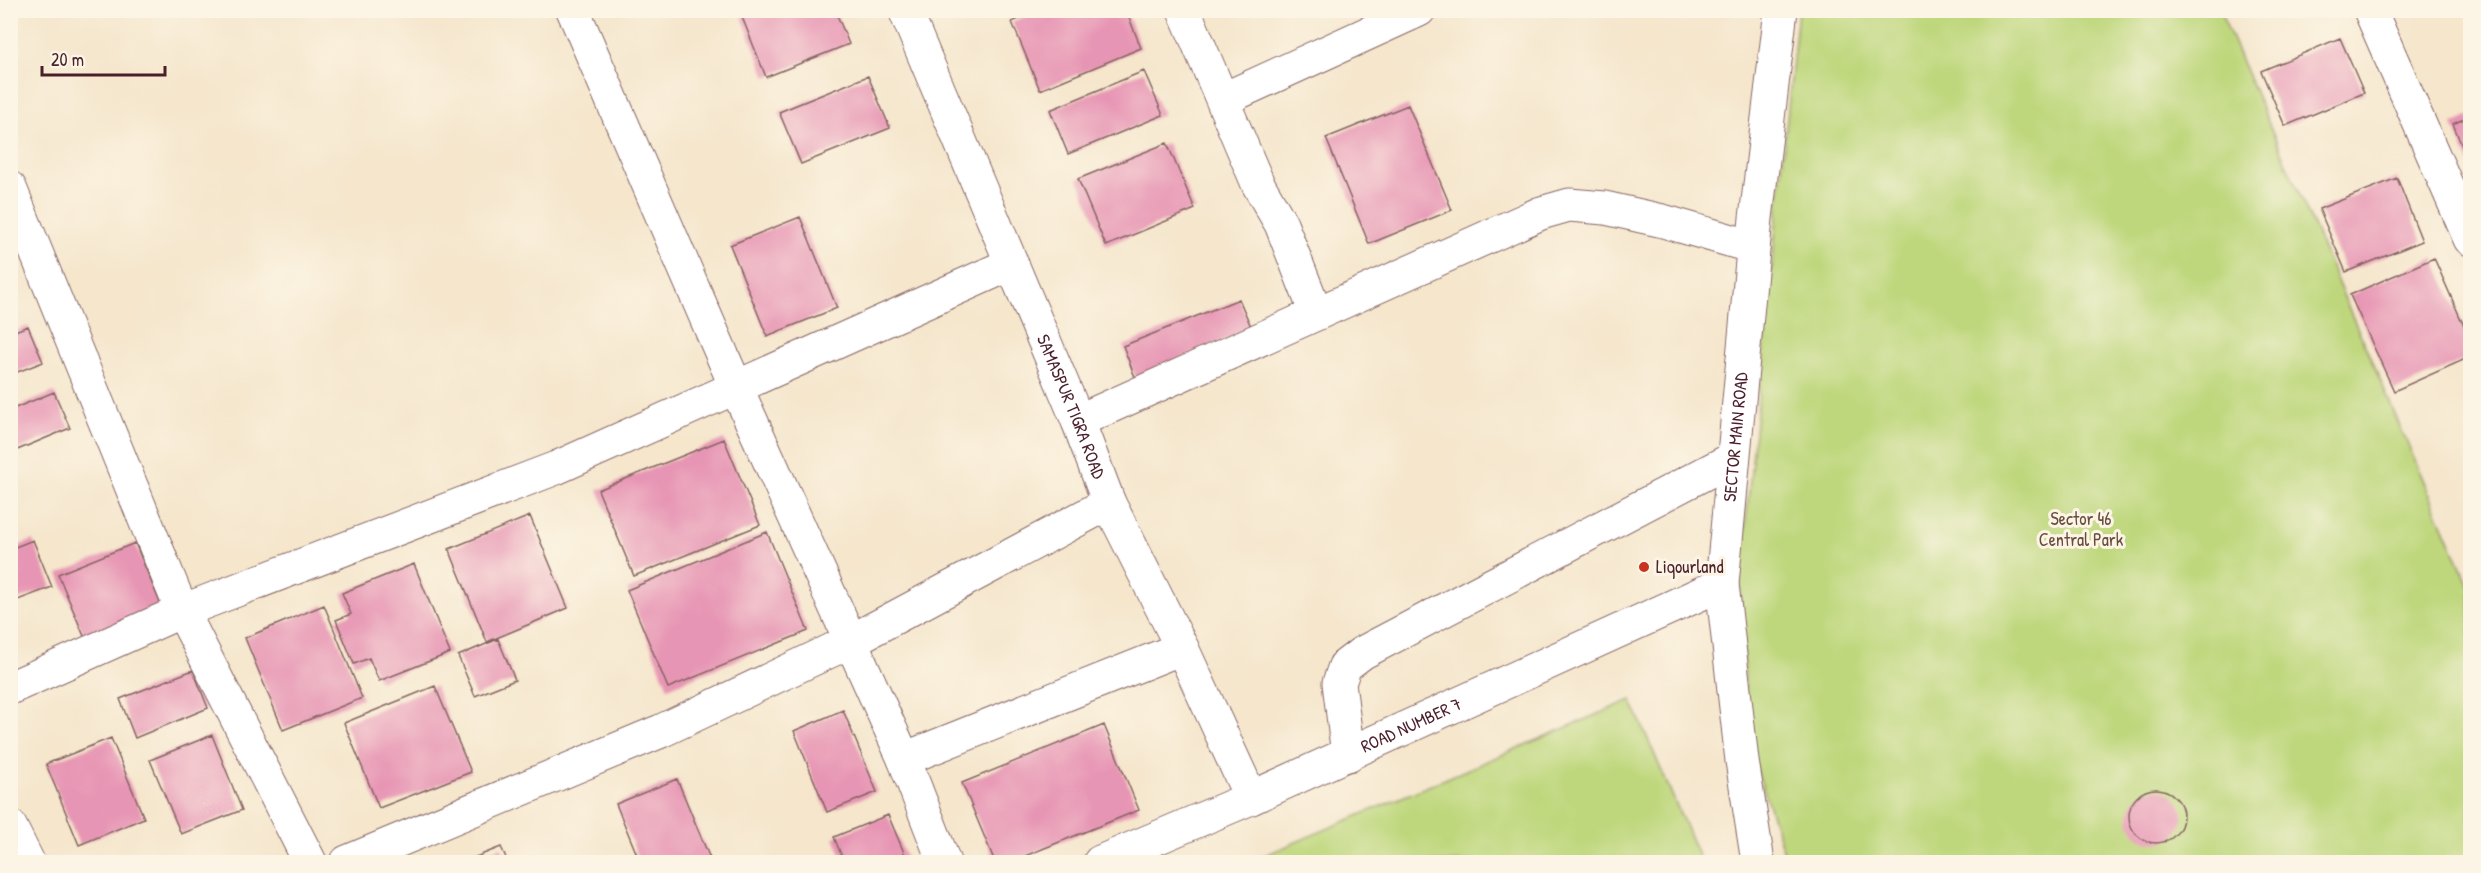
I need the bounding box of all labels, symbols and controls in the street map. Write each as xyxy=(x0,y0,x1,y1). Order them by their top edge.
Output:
scale bar xyxy=(42,39,165,77)
text: 20 m xyxy=(51,47,84,72)
street label: SAMASPUR TIGRA ROAD xyxy=(1031,330,1112,483)
street label: SECTOR MAIN ROAD xyxy=(1717,371,1754,503)
park label: Sector 46 Central Park xyxy=(2039,506,2124,552)
place label: Liqourland xyxy=(1656,554,1723,579)
marker: Liqourland xyxy=(1637,560,1651,574)
street label: ROAD NUMBER 7 xyxy=(1357,691,1466,759)

